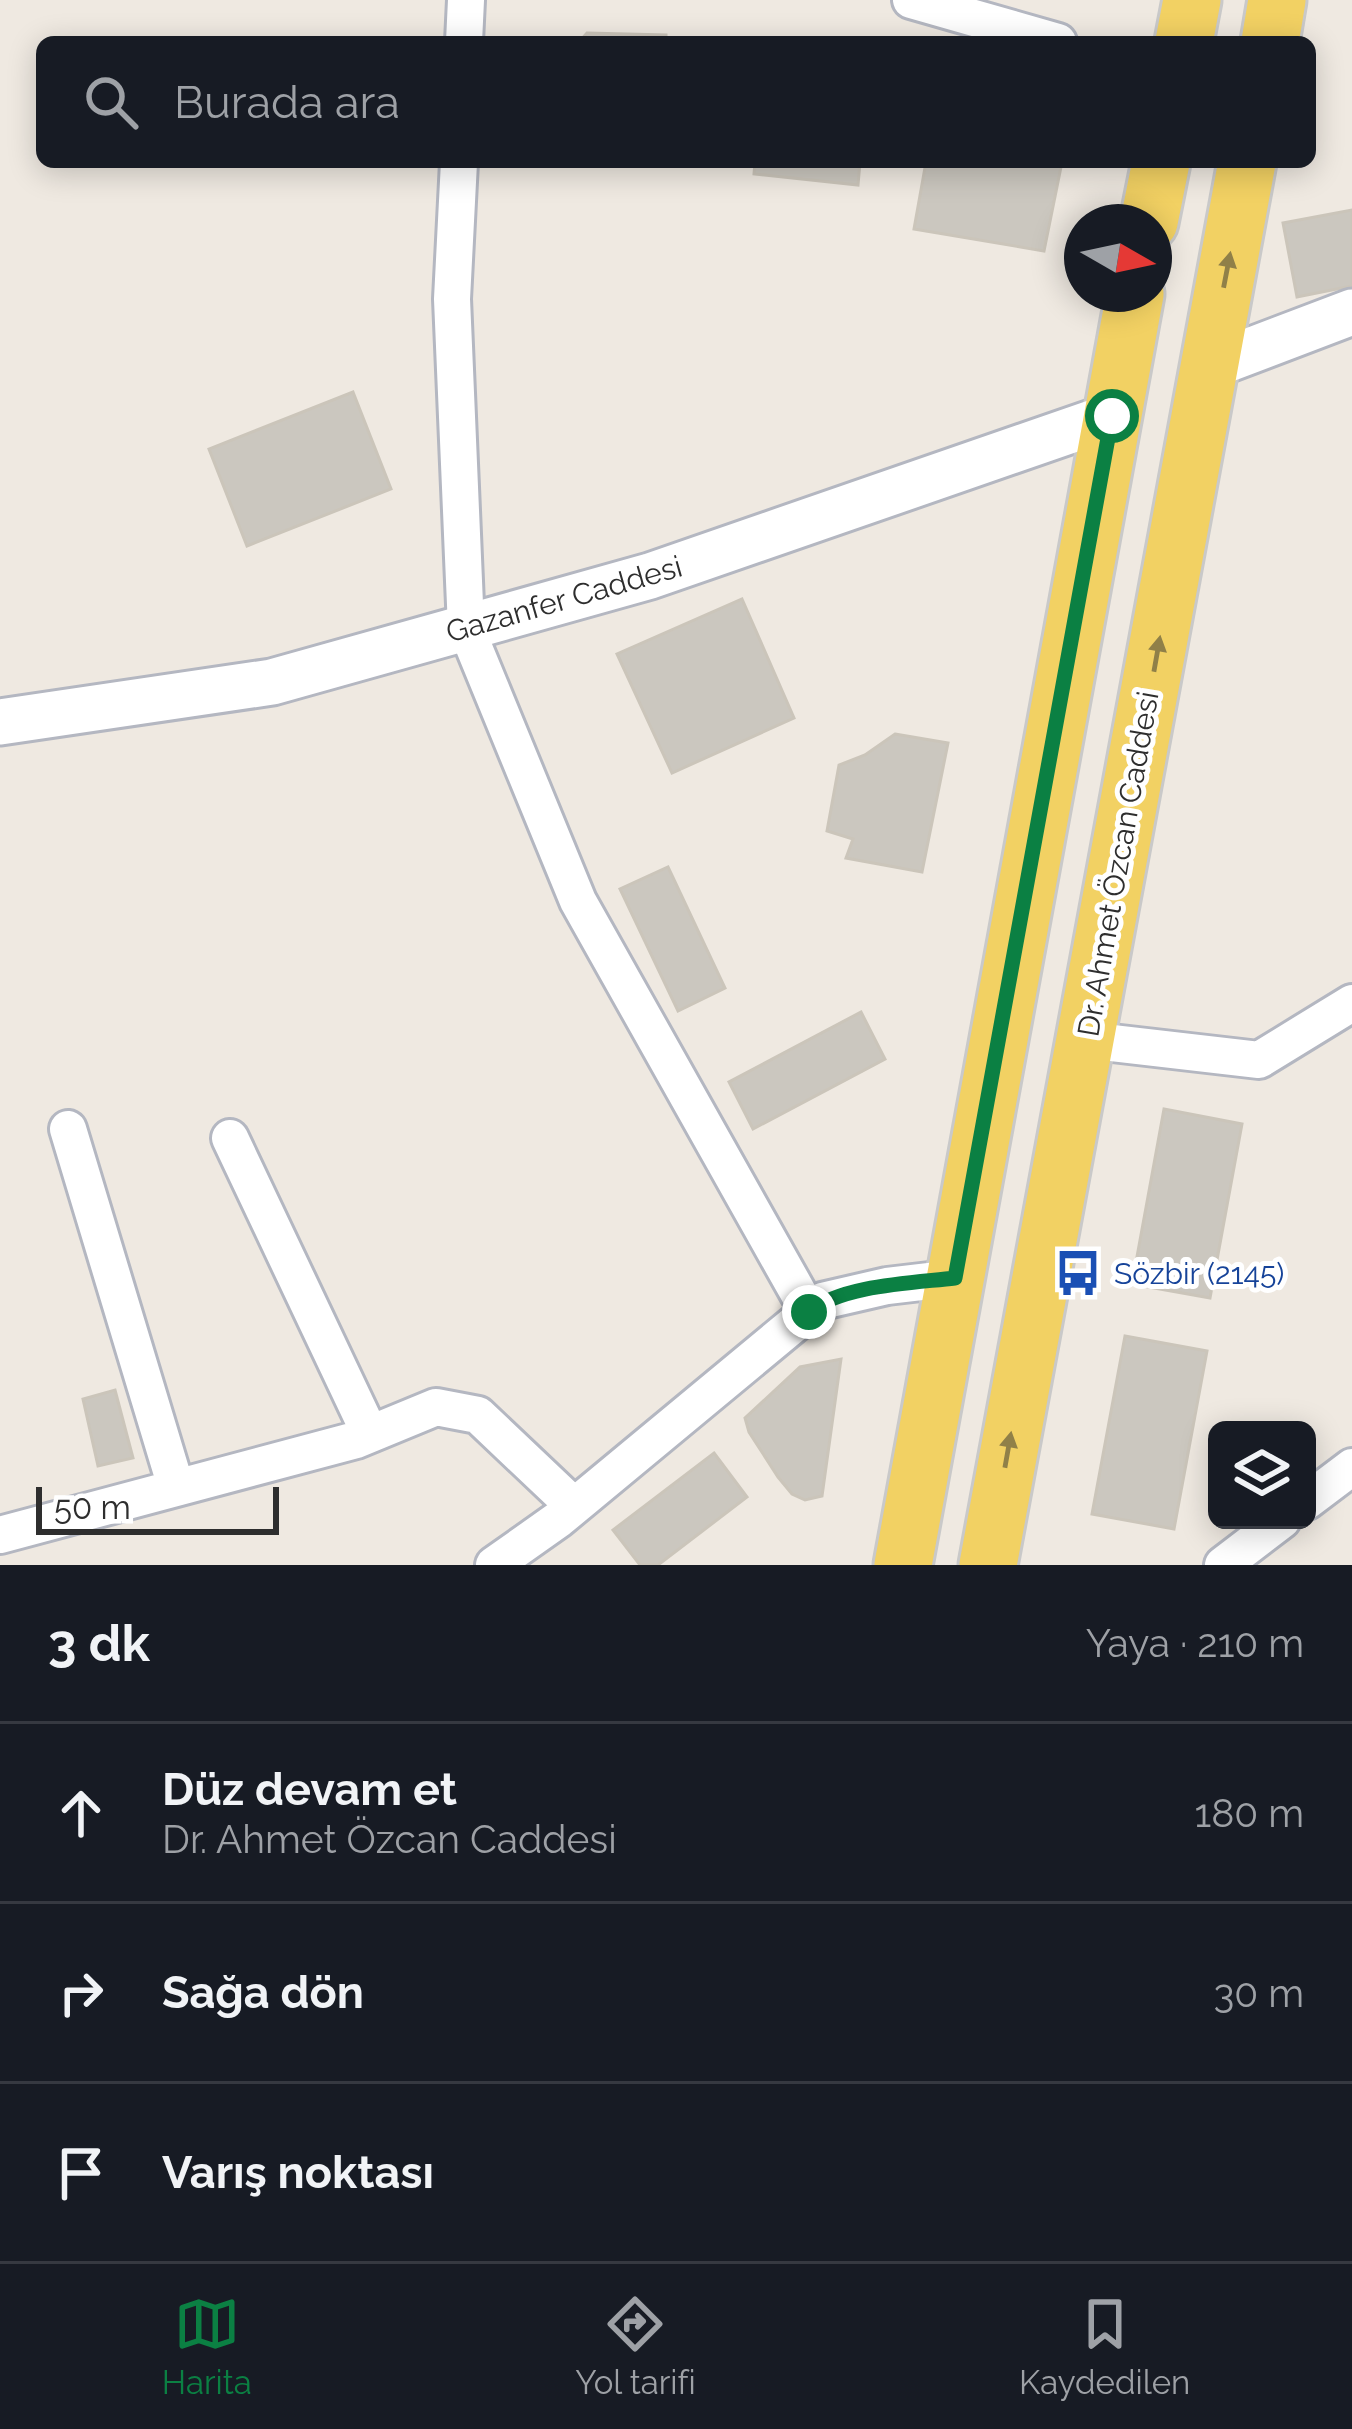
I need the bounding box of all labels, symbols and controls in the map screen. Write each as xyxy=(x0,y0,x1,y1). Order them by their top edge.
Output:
search box xyxy=(36,36,1316,168)
icon: search xyxy=(78,69,144,135)
text: Burada ara xyxy=(174,76,400,129)
north arrow xyxy=(1064,204,1172,312)
one-way arrow xyxy=(1218,251,1237,288)
route start xyxy=(1085,389,1139,443)
street label: Gazanfer Caddesi xyxy=(442,549,686,649)
one-way arrow xyxy=(1148,634,1167,672)
street label: Dr. Ahmet Özcan Caddesi xyxy=(1070,689,1166,1039)
bus stop icon: Sözbir (2145) xyxy=(1053,1248,1103,1298)
place label: Sözbir (2145) xyxy=(1114,1256,1284,1291)
route end xyxy=(782,1285,836,1339)
map controls xyxy=(1208,1421,1316,1529)
button: layers xyxy=(1208,1421,1316,1529)
one-way arrow xyxy=(999,1430,1017,1468)
scale bar xyxy=(36,1481,279,1534)
text: 50 m xyxy=(54,1488,131,1527)
text: 3 dk xyxy=(48,1613,150,1673)
text: Yaya · 210 m xyxy=(1086,1620,1304,1666)
text: Düz devam et xyxy=(162,1763,457,1816)
icon: ahead xyxy=(48,1780,114,1846)
text: 180 m xyxy=(1195,1790,1304,1836)
text: Dr. Ahmet Özcan Caddesi xyxy=(162,1816,617,1862)
icon: right xyxy=(48,1960,114,2026)
text: Sağa dön xyxy=(162,1966,364,2019)
text: 30 m xyxy=(1214,1970,1304,2016)
icon: arrive xyxy=(48,2140,114,2206)
text: Varış noktası xyxy=(162,2146,434,2199)
tab: Harita xyxy=(162,2291,252,2402)
tab: Yol tarifi xyxy=(575,2291,696,2402)
tab: Kaydedilen xyxy=(1019,2291,1190,2402)

